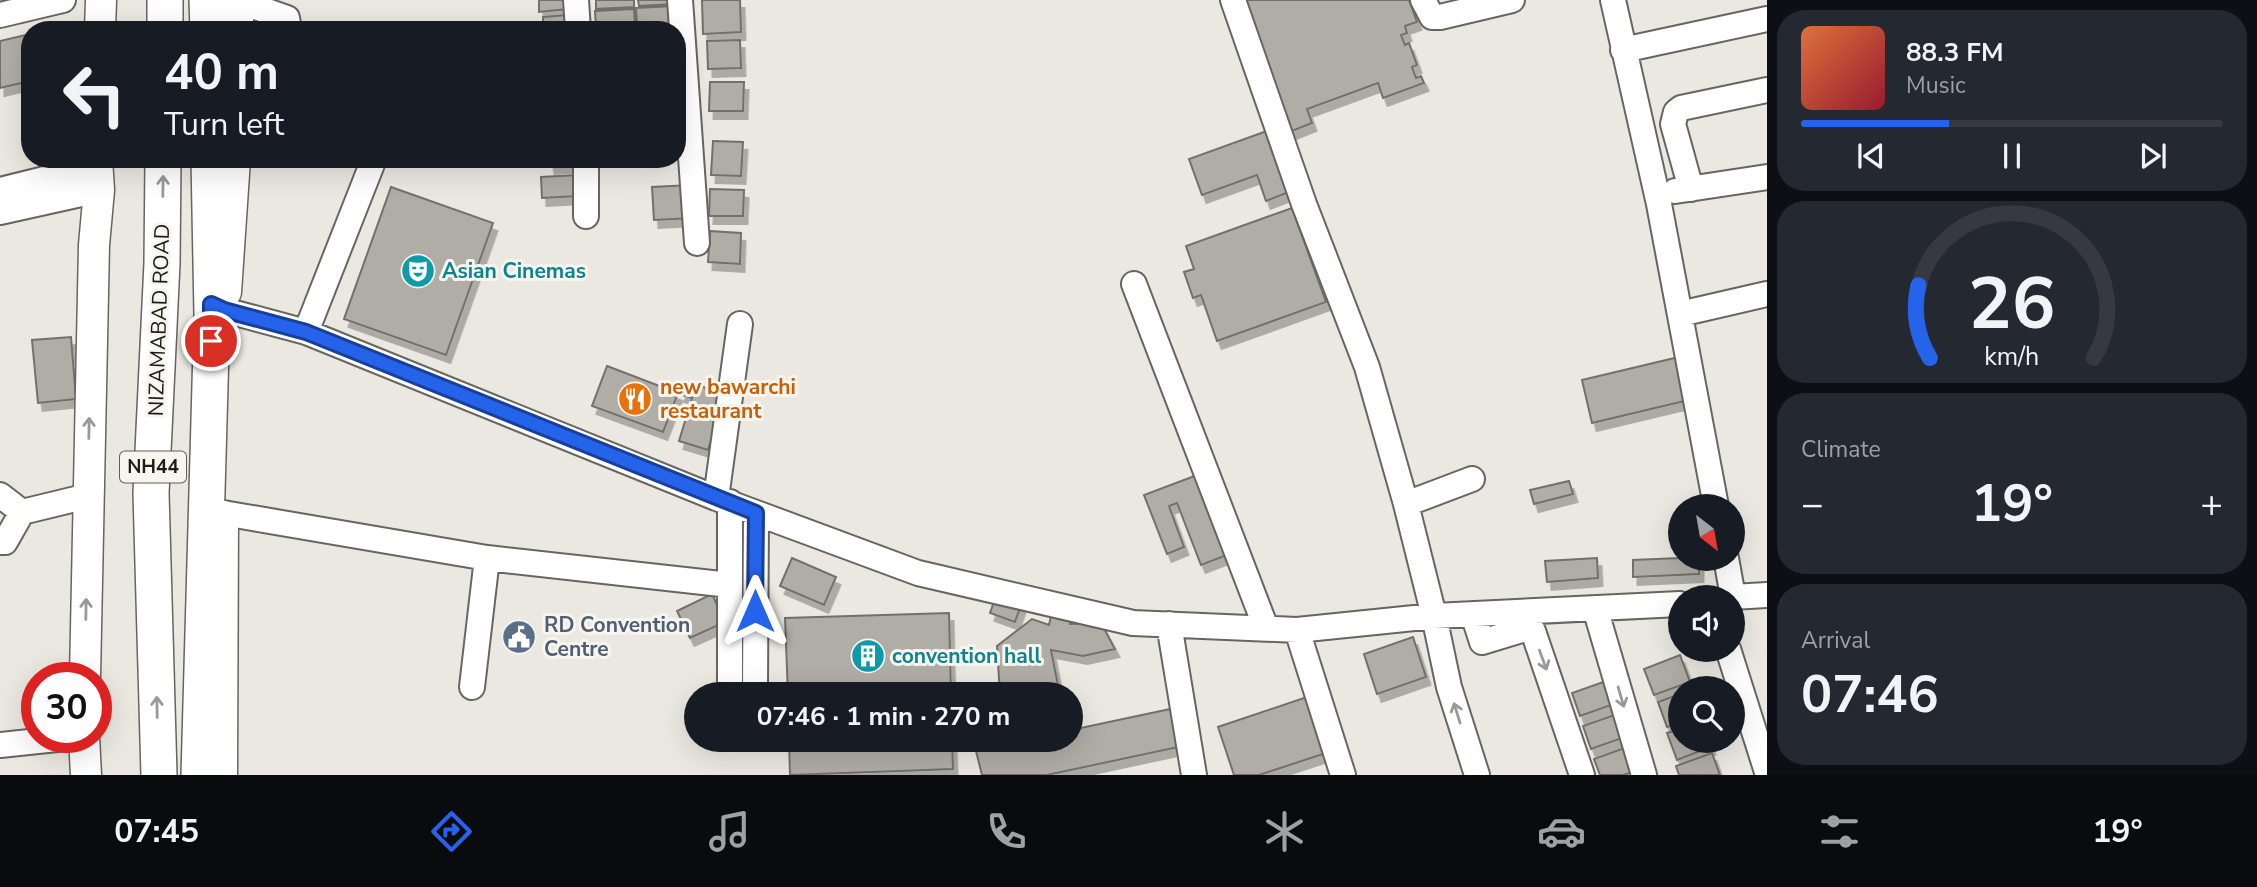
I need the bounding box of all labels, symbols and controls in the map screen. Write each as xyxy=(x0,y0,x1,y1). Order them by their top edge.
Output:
text: 88.3 FM xyxy=(1906,35,2003,70)
text: 40 m xyxy=(164,39,279,106)
icon: left xyxy=(49,49,140,140)
text: Music xyxy=(1906,70,1966,101)
text: Turn left xyxy=(164,103,284,146)
icon: previous xyxy=(1852,137,1890,175)
icon: pause xyxy=(1993,137,2031,175)
icon: next xyxy=(2134,137,2172,175)
one-way arrow xyxy=(156,174,170,197)
street label: NIZAMABAD ROAD xyxy=(142,223,176,417)
theatre icon: Asian Cinemas xyxy=(399,252,437,290)
text: 26 xyxy=(1968,254,2056,354)
place label: Asian Cinemas xyxy=(442,257,586,285)
pin xyxy=(181,311,241,371)
icon: arrive xyxy=(192,322,230,360)
text: km/h xyxy=(1984,340,2040,374)
place label: new bawarchi restaurant xyxy=(660,373,796,425)
restaurant icon: new bawarchi restaurant xyxy=(616,380,654,418)
one-way arrow xyxy=(83,417,96,440)
text: Climate xyxy=(1801,434,1881,465)
road number: NH44 xyxy=(120,452,186,482)
text: 19° xyxy=(1971,468,2053,539)
text: − xyxy=(1801,479,1824,530)
text: + xyxy=(2200,479,2223,530)
north arrow xyxy=(1668,494,1745,570)
map controls xyxy=(1668,494,1745,753)
position arrow xyxy=(718,574,792,648)
button: sound xyxy=(1668,585,1745,662)
one-way arrow xyxy=(79,598,92,621)
place label: RD Convention Centre xyxy=(544,611,690,663)
public building icon: RD Convention Centre xyxy=(500,618,538,656)
text: Arrival xyxy=(1801,625,1870,656)
building icon: convention hall xyxy=(849,637,887,675)
place label: convention hall xyxy=(892,642,1041,670)
one-way arrow xyxy=(1538,648,1550,670)
text: 07:46 xyxy=(1801,659,1939,730)
speed limit sign: 30 xyxy=(21,662,112,753)
button: search xyxy=(1668,676,1745,753)
one-way arrow xyxy=(1616,686,1629,708)
one-way arrow xyxy=(150,696,164,719)
text: 07:46 · 1 min · 270 m xyxy=(757,699,1010,734)
one-way arrow xyxy=(1450,703,1463,725)
icon: directions xyxy=(427,807,476,856)
icon: music xyxy=(705,807,754,856)
icon: phone xyxy=(982,807,1031,856)
icon: climate xyxy=(1260,807,1309,856)
icon: car xyxy=(1537,807,1586,856)
icon: filters xyxy=(1815,807,1864,856)
text: 07:45 xyxy=(114,810,199,853)
text: 19° xyxy=(2092,810,2143,853)

